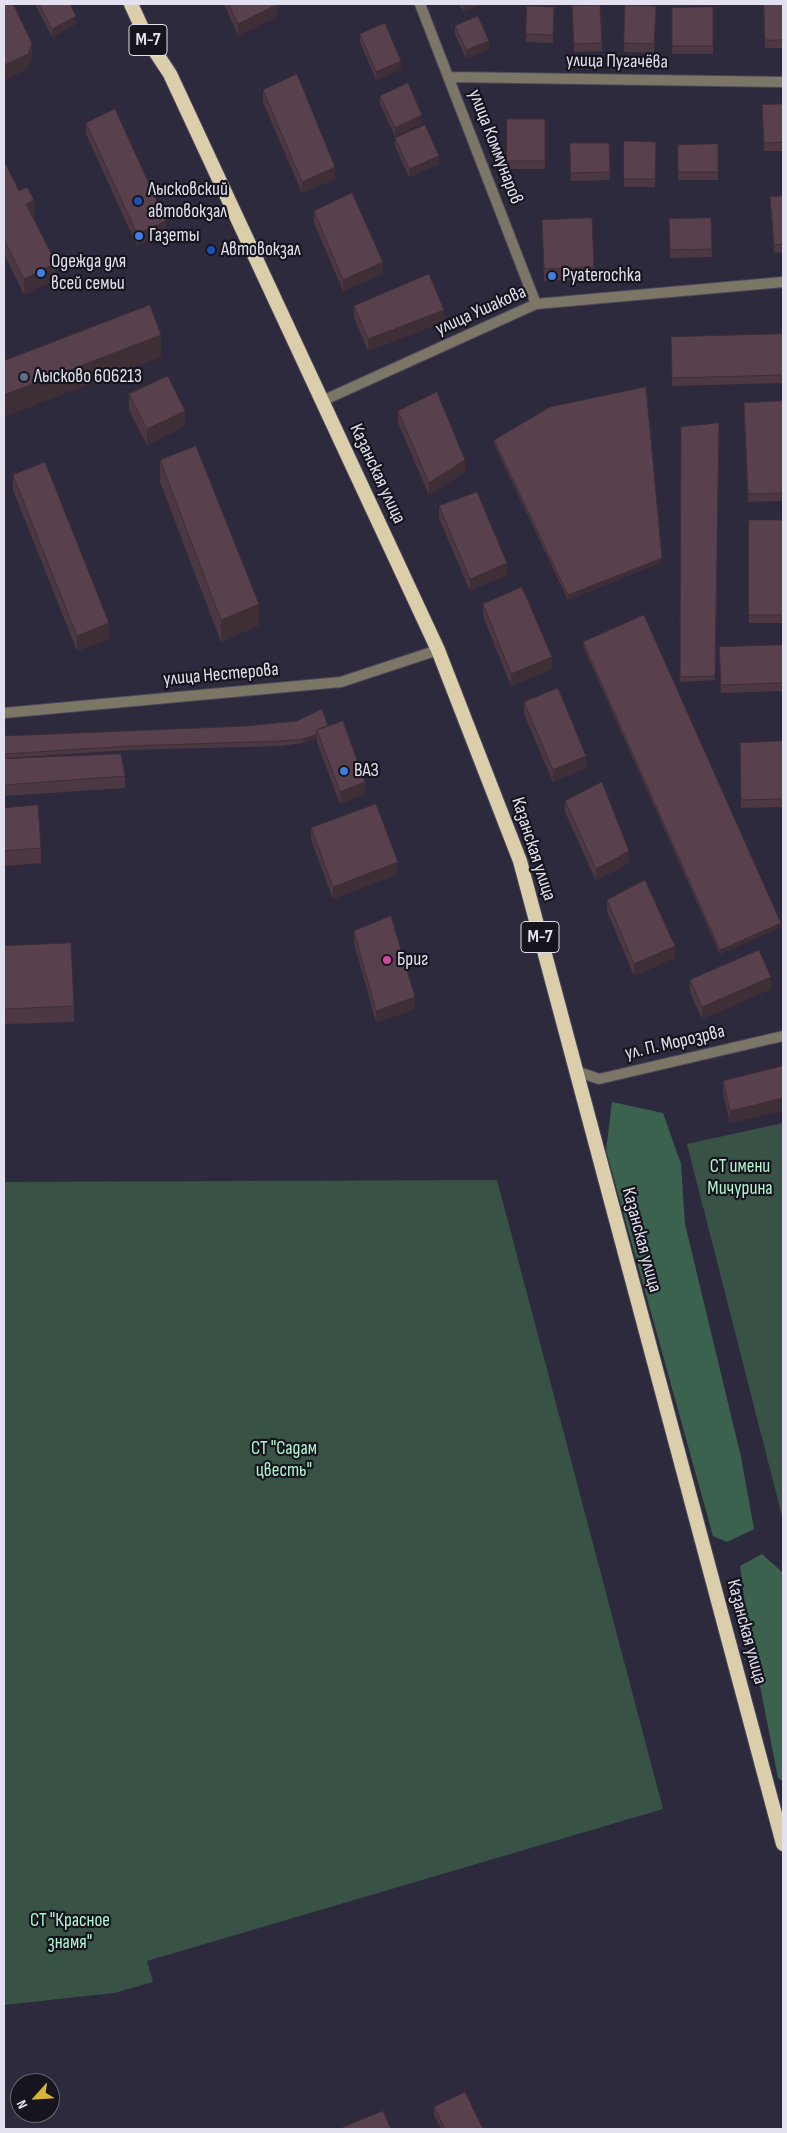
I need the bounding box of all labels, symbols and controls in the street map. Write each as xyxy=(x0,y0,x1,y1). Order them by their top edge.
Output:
road number: М-7 xyxy=(129,24,167,56)
street label: улица Пугачёва xyxy=(566,50,668,74)
street label: улица Коммунаров xyxy=(463,86,527,208)
place label: Лысковский автовокзал xyxy=(148,179,228,223)
marker: Лысковский автовокзал xyxy=(132,195,144,207)
place label: Газеты xyxy=(149,225,199,247)
marker: Газеты xyxy=(133,230,145,242)
place label: Автовокзал xyxy=(221,239,301,261)
marker: Автовокзал xyxy=(205,244,217,256)
place label: Одежда для всей семьи xyxy=(51,251,126,295)
place label: Pyaterochka xyxy=(562,265,641,287)
marker: Одежда для всей семьи xyxy=(35,267,47,279)
marker: Pyaterochka xyxy=(546,270,558,282)
street label: улица Ушакова xyxy=(432,281,530,341)
place label: Лысково 606213 xyxy=(34,366,142,388)
marker: Лысково 606213 xyxy=(18,371,30,383)
street label: Казанская улица xyxy=(344,421,410,527)
street label: улица Нестерова xyxy=(162,659,280,691)
place label: ВАЗ xyxy=(354,760,379,782)
marker: ВАЗ xyxy=(338,765,350,777)
street label: Казанская улица xyxy=(506,794,560,904)
road number: М-7 xyxy=(521,922,559,952)
place label: Бриг xyxy=(397,949,428,971)
marker: Бриг xyxy=(381,954,393,966)
street label: ул. П. Морозрва xyxy=(623,1020,727,1066)
park label: СТ имени Мичурина xyxy=(707,1156,773,1200)
street label: Казанская улица xyxy=(616,1185,666,1295)
park label: СТ "Садам цвесть" xyxy=(251,1438,317,1482)
street label: Казанская улица xyxy=(721,1577,771,1687)
park label: СТ "Красное знамя" xyxy=(30,1910,110,1954)
north arrow xyxy=(10,2073,60,2123)
text: N xyxy=(13,2097,31,2111)

